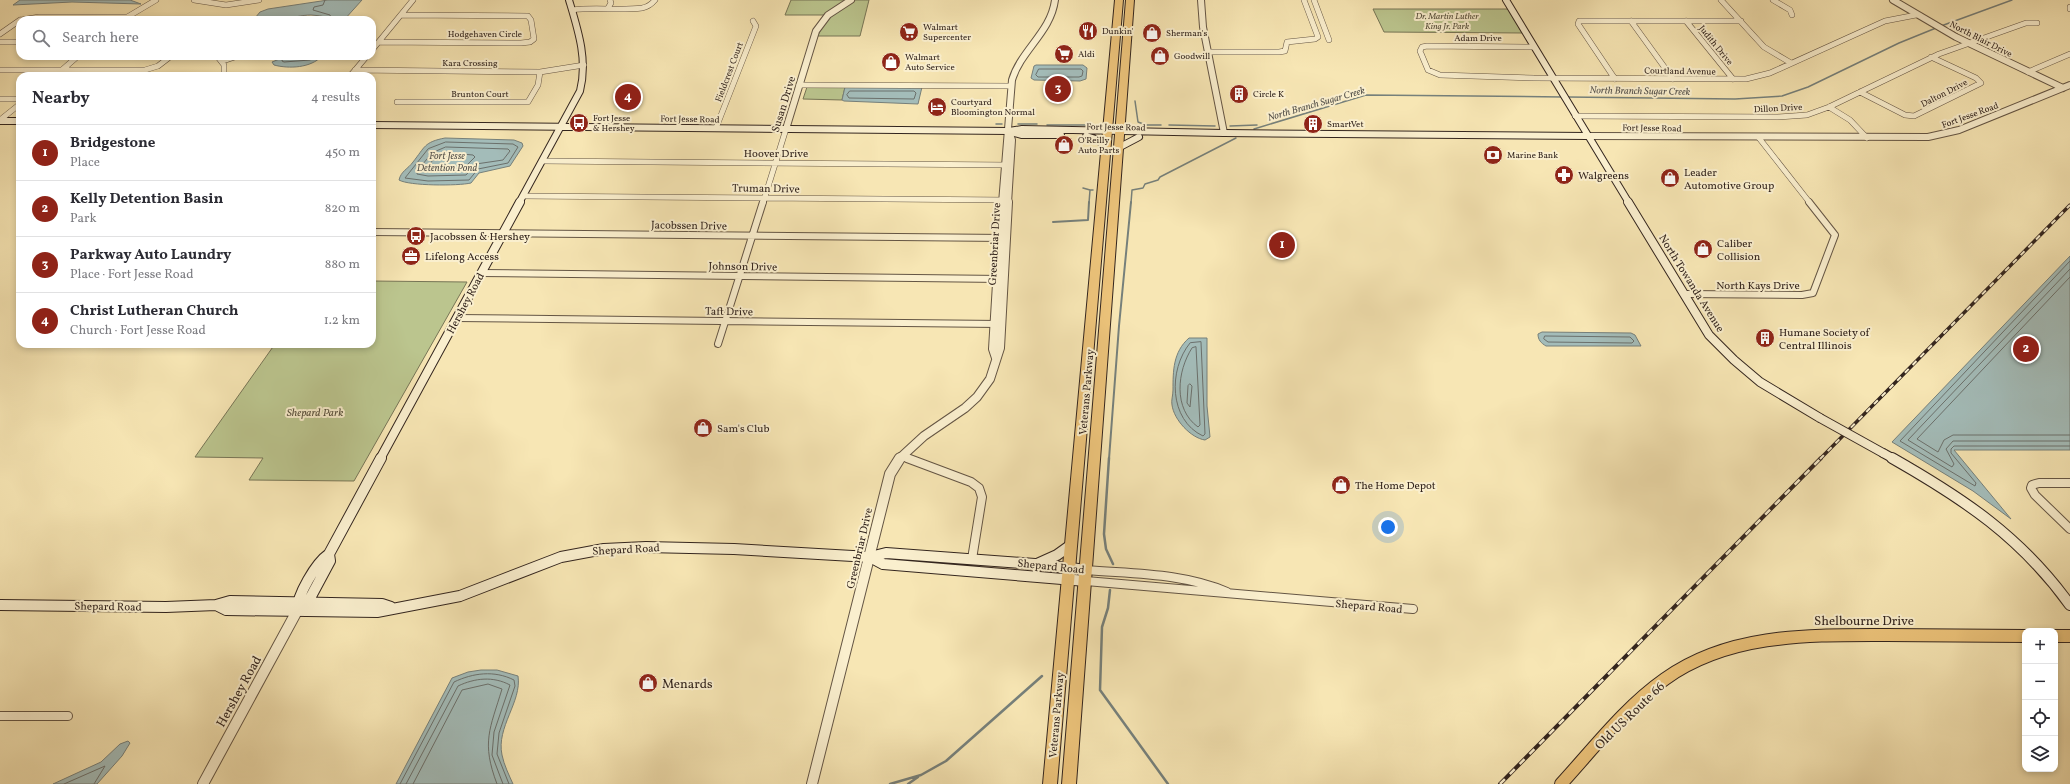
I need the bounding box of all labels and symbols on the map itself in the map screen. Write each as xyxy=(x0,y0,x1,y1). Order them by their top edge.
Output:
park label: Dr. Martin Luther King Jr. Park xyxy=(1415,10,1479,33)
street label: North Blair Drive xyxy=(1947,18,2014,61)
restaurant icon: Dunkin' xyxy=(1077,20,1099,42)
supermarket icon: Walmart Supercenter xyxy=(898,21,920,43)
place label: Walmart Supercenter xyxy=(923,21,971,44)
shop icon: Sherman's xyxy=(1141,22,1163,44)
street label: Judith Drive xyxy=(1695,23,1736,68)
place label: Dunkin' xyxy=(1102,25,1134,38)
place label: Sherman's xyxy=(1166,27,1208,40)
street label: Hodgehaven Circle xyxy=(448,28,522,41)
street label: Adam Drive xyxy=(1454,32,1502,45)
street label: Fieldcrest Court xyxy=(712,40,747,104)
supermarket icon: Aldi xyxy=(1053,43,1075,65)
shop icon: Goodwill xyxy=(1149,45,1171,67)
place label: Aldi xyxy=(1078,48,1095,61)
place label: Goodwill xyxy=(1174,50,1211,63)
shop icon: Walmart Auto Service xyxy=(880,51,902,73)
place label: Walmart Auto Service xyxy=(905,51,955,74)
street label: Kara Crossing xyxy=(442,57,498,70)
street label: Courtland Avenue xyxy=(1644,64,1716,79)
street label: Susan Drive xyxy=(769,74,800,134)
pin: 3 xyxy=(1045,74,1071,104)
street label: Dalton Drive xyxy=(1919,76,1970,111)
pin: 4 xyxy=(615,82,641,112)
building icon: Circle K xyxy=(1228,83,1250,105)
water label: North Branch Sugar Creek xyxy=(1266,83,1367,125)
water label: North Branch Sugar Creek xyxy=(1590,83,1691,99)
street label: Brunton Court xyxy=(451,88,509,101)
place label: Circle K xyxy=(1253,88,1284,101)
hotel icon: Courtyard Bloomington Normal xyxy=(926,96,948,118)
place label: Courtyard Bloomington Normal xyxy=(951,96,1035,119)
street label: Fort Jesse Road xyxy=(1940,99,2000,132)
street label: Dillon Drive xyxy=(1753,101,1803,116)
bus stop icon: Fort Jesse & Hershey xyxy=(568,112,590,134)
place label: Fort Jesse & Hershey xyxy=(593,112,635,135)
street label: Fort Jesse Road xyxy=(660,112,720,127)
building icon: SmartVet xyxy=(1302,113,1324,135)
place label: SmartVet xyxy=(1327,118,1364,131)
street label: Fort Jesse Road xyxy=(1086,120,1146,135)
street label: Fort Jesse Road xyxy=(1622,121,1682,136)
shop icon: O'Reilly Auto Parts xyxy=(1053,134,1075,156)
place label: O'Reilly Auto Parts xyxy=(1078,134,1120,157)
bank icon: Marine Bank xyxy=(1482,144,1504,166)
street label: Hoover Drive xyxy=(744,147,808,162)
water label: Fort Jesse Detention Pond xyxy=(417,149,477,175)
place label: Marine Bank xyxy=(1507,149,1558,162)
pharmacy icon: Walgreens xyxy=(1553,164,1575,186)
place label: Leader Automotive Group xyxy=(1684,166,1774,194)
shop icon: Leader Automotive Group xyxy=(1659,167,1681,189)
place label: Walgreens xyxy=(1578,169,1629,184)
street label: Truman Drive xyxy=(732,181,800,198)
street label: Greenbriar Drive xyxy=(986,202,1005,286)
street label: Jacobssen Drive xyxy=(651,218,727,235)
bus stop icon: Jacobssen & Hershey xyxy=(405,225,427,247)
place label: Jacobssen & Hershey xyxy=(430,230,530,245)
pin: 1 xyxy=(1269,230,1295,260)
street label: North Towanda Avenue xyxy=(1654,232,1727,336)
place label: Caliber Collision xyxy=(1717,237,1761,265)
shop icon: Caliber Collision xyxy=(1692,238,1714,260)
office icon: Lifelong Access xyxy=(400,245,422,267)
place label: Lifelong Access xyxy=(425,250,499,265)
street label: Johnson Drive xyxy=(709,259,777,276)
street label: Hershey Road xyxy=(444,271,489,337)
street label: North Kays Drive xyxy=(1716,279,1800,294)
street label: Taft Drive xyxy=(705,305,753,320)
place label: Humane Society of Central Illinois xyxy=(1779,326,1871,354)
building icon: Humane Society of Central Illinois xyxy=(1754,327,1776,349)
pin: 2 xyxy=(2013,334,2039,364)
street label: Veterans Parkway xyxy=(1076,348,1099,436)
park label: Shepard Park xyxy=(287,406,343,421)
shop icon: Sam's Club xyxy=(692,417,714,439)
place label: Sam's Club xyxy=(717,422,770,437)
shop icon: The Home Depot xyxy=(1330,474,1352,496)
place label: The Home Depot xyxy=(1355,479,1436,494)
street label: Greenbriar Drive xyxy=(844,506,877,590)
your location xyxy=(1378,517,1398,537)
street label: Shepard Road xyxy=(592,541,660,560)
street label: Shepard Road xyxy=(1017,557,1085,578)
street label: Shepard Road xyxy=(1335,597,1403,618)
street label: Shepard Road xyxy=(74,599,142,616)
street label: Shelbourne Drive xyxy=(1814,613,1914,631)
street label: Hershey Road xyxy=(213,653,267,731)
street label: Veterans Parkway xyxy=(1046,671,1069,759)
shop icon: Menards xyxy=(637,672,659,694)
place label: Menards xyxy=(662,676,713,694)
street label: Old US Route 66 xyxy=(1591,678,1670,755)

